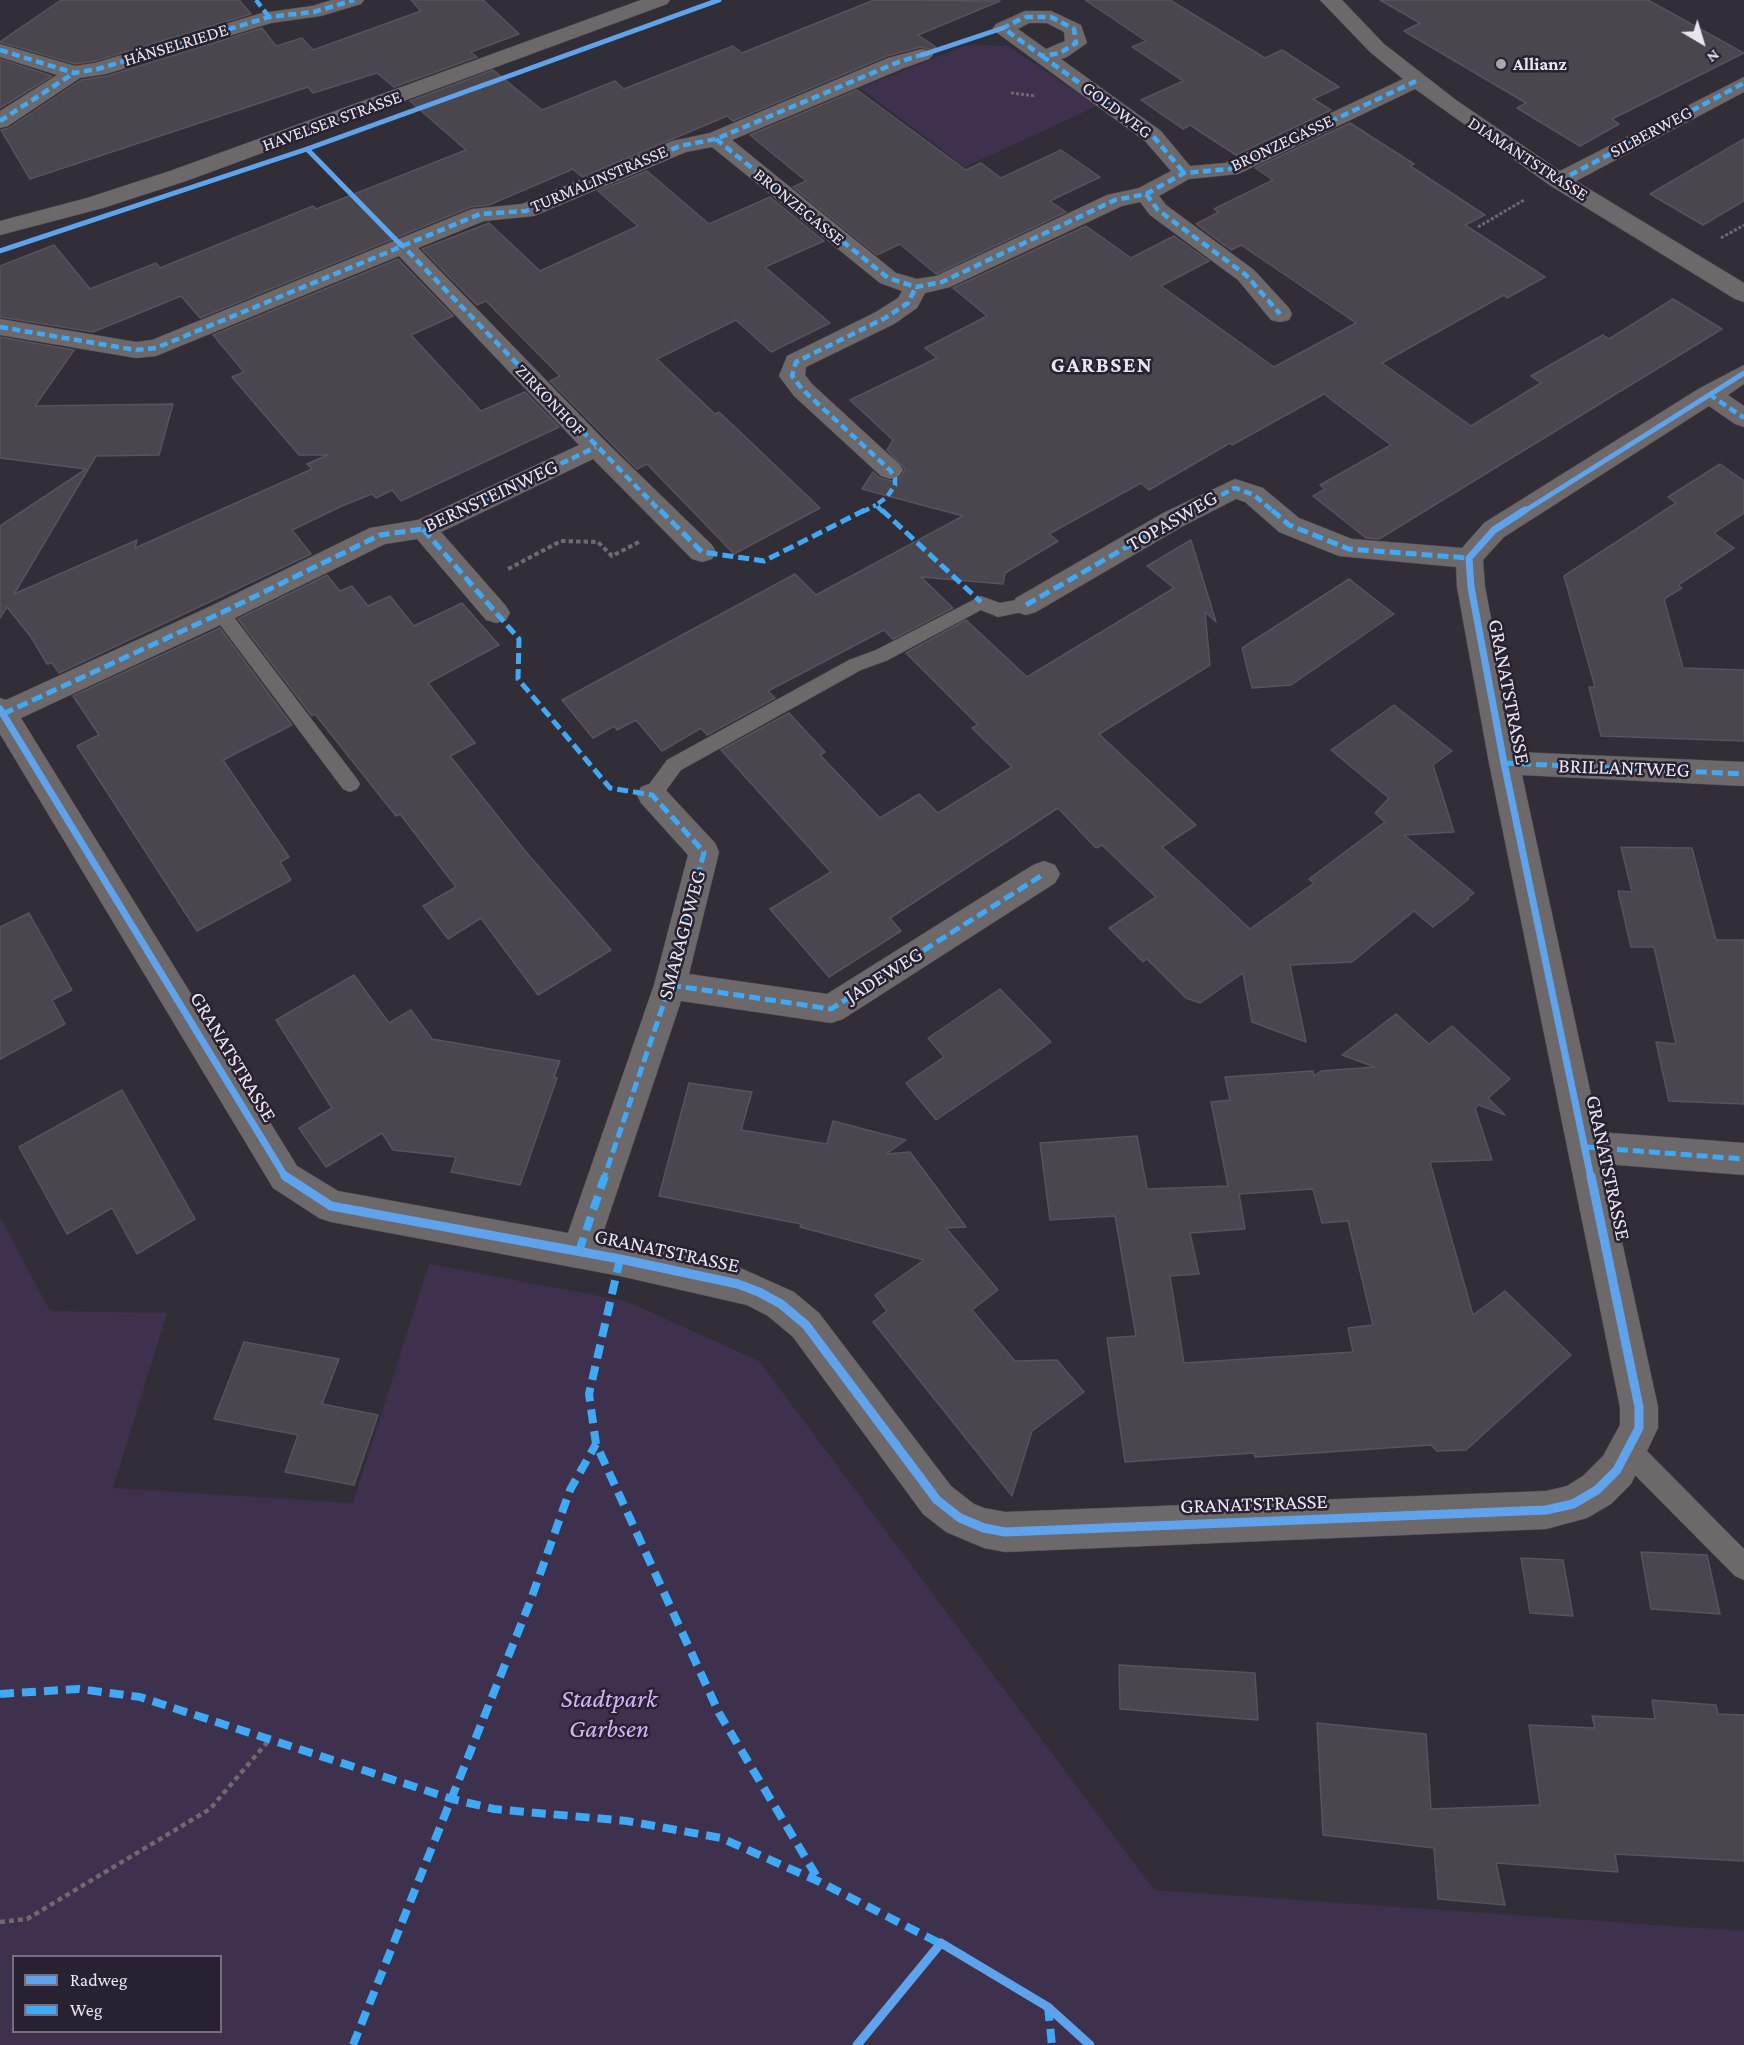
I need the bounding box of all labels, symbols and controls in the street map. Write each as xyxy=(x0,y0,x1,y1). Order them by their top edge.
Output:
north arrow xyxy=(1672,12,1732,72)
street label: HÄNSELRIEDE xyxy=(121,19,231,71)
text: N xyxy=(1704,47,1723,67)
place label: Allianz xyxy=(1513,53,1567,75)
marker: Allianz xyxy=(1494,57,1508,71)
street label: GOLDWEG xyxy=(1078,77,1156,143)
street label: HAVELSER STRASSE xyxy=(259,86,405,156)
street label: SILBERWEG xyxy=(1606,101,1696,163)
street label: BRONZEGASSE xyxy=(1227,110,1337,176)
street label: DIAMANTSTRASSE xyxy=(1464,112,1592,206)
street label: TURMALINSTRASSE xyxy=(527,140,671,218)
street label: BRONZEGASSE xyxy=(749,164,849,250)
district label: GARBSEN xyxy=(1051,352,1153,378)
street label: ZIRKONHOF xyxy=(510,360,590,440)
street label: BERNSTEINWEG xyxy=(420,454,562,538)
street label: TOPASWEG xyxy=(1122,485,1222,557)
street label: GRANATSTRASSE xyxy=(1483,617,1535,767)
street label: BRILLANTWEG xyxy=(1558,753,1690,783)
street label: SMARAGDWEG xyxy=(653,868,711,1002)
street label: JADEWEG xyxy=(840,941,928,1009)
street label: GRANATSTRASSE xyxy=(184,987,282,1127)
street label: GRANATSTRASSE xyxy=(1580,1093,1636,1243)
street label: GRANATSTRASSE xyxy=(592,1223,742,1279)
street label: GRANATSTRASSE xyxy=(1180,1489,1328,1519)
park label: Stadtpark Garbsen xyxy=(561,1683,657,1744)
legend xyxy=(12,1955,222,2033)
text: Radweg xyxy=(70,1970,127,1990)
text: Weg xyxy=(70,2000,102,2020)

